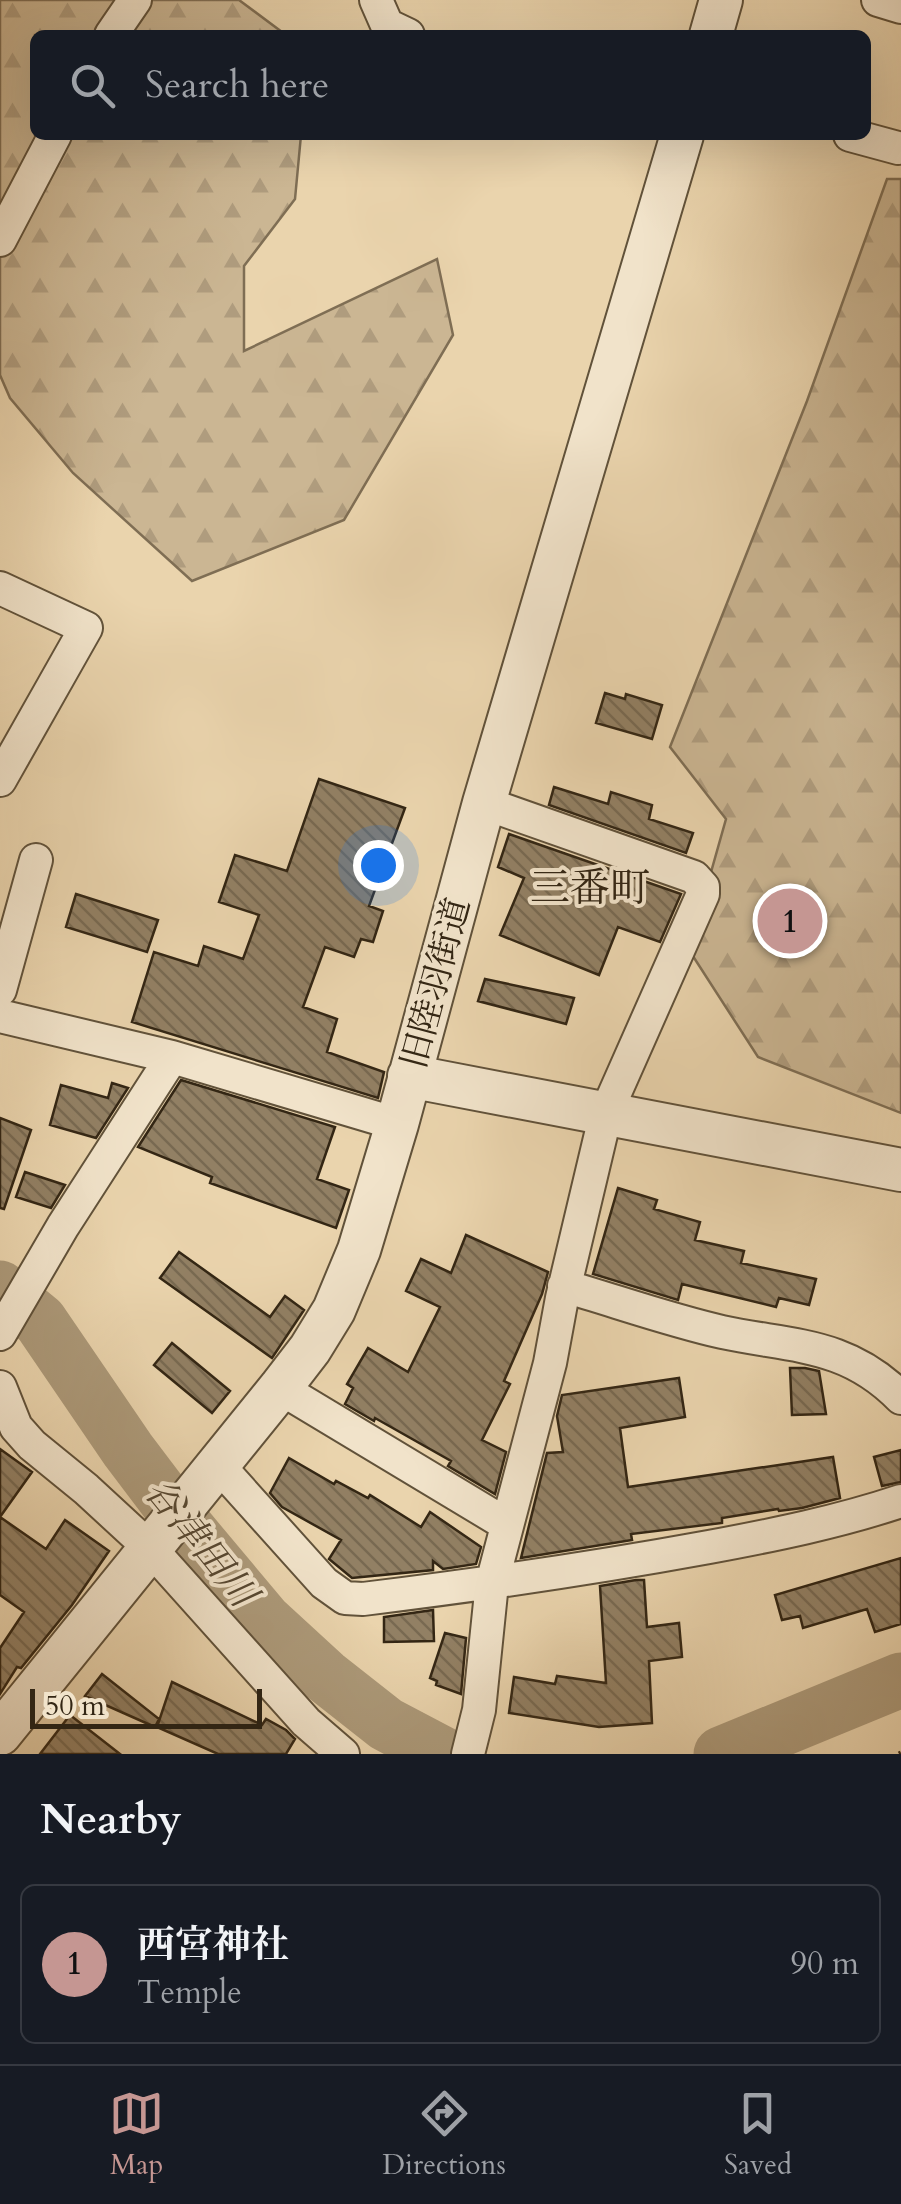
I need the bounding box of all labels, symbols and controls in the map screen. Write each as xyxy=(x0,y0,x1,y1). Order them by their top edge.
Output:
search box xyxy=(30,30,871,140)
icon: search xyxy=(65,58,120,113)
text: Search here xyxy=(145,59,329,111)
your location xyxy=(353,840,404,891)
district label: 三番町 xyxy=(530,861,650,916)
pin: 1 xyxy=(758,884,822,958)
street label: 旧陸羽街道 xyxy=(390,893,482,1074)
water label: 谷津田川 xyxy=(132,1467,271,1621)
scale bar xyxy=(30,1684,262,1728)
text: 50 m xyxy=(45,1687,105,1725)
text: Nearby xyxy=(40,1791,182,1848)
text: 西宮神社 xyxy=(137,1919,289,1971)
text: 1 xyxy=(66,1942,83,1986)
text: 90 m xyxy=(791,1942,859,1986)
text: Temple xyxy=(137,1971,242,2015)
tab: Map xyxy=(109,2086,164,2184)
tab: Directions xyxy=(382,2086,506,2184)
tab: Saved xyxy=(724,2086,792,2184)

